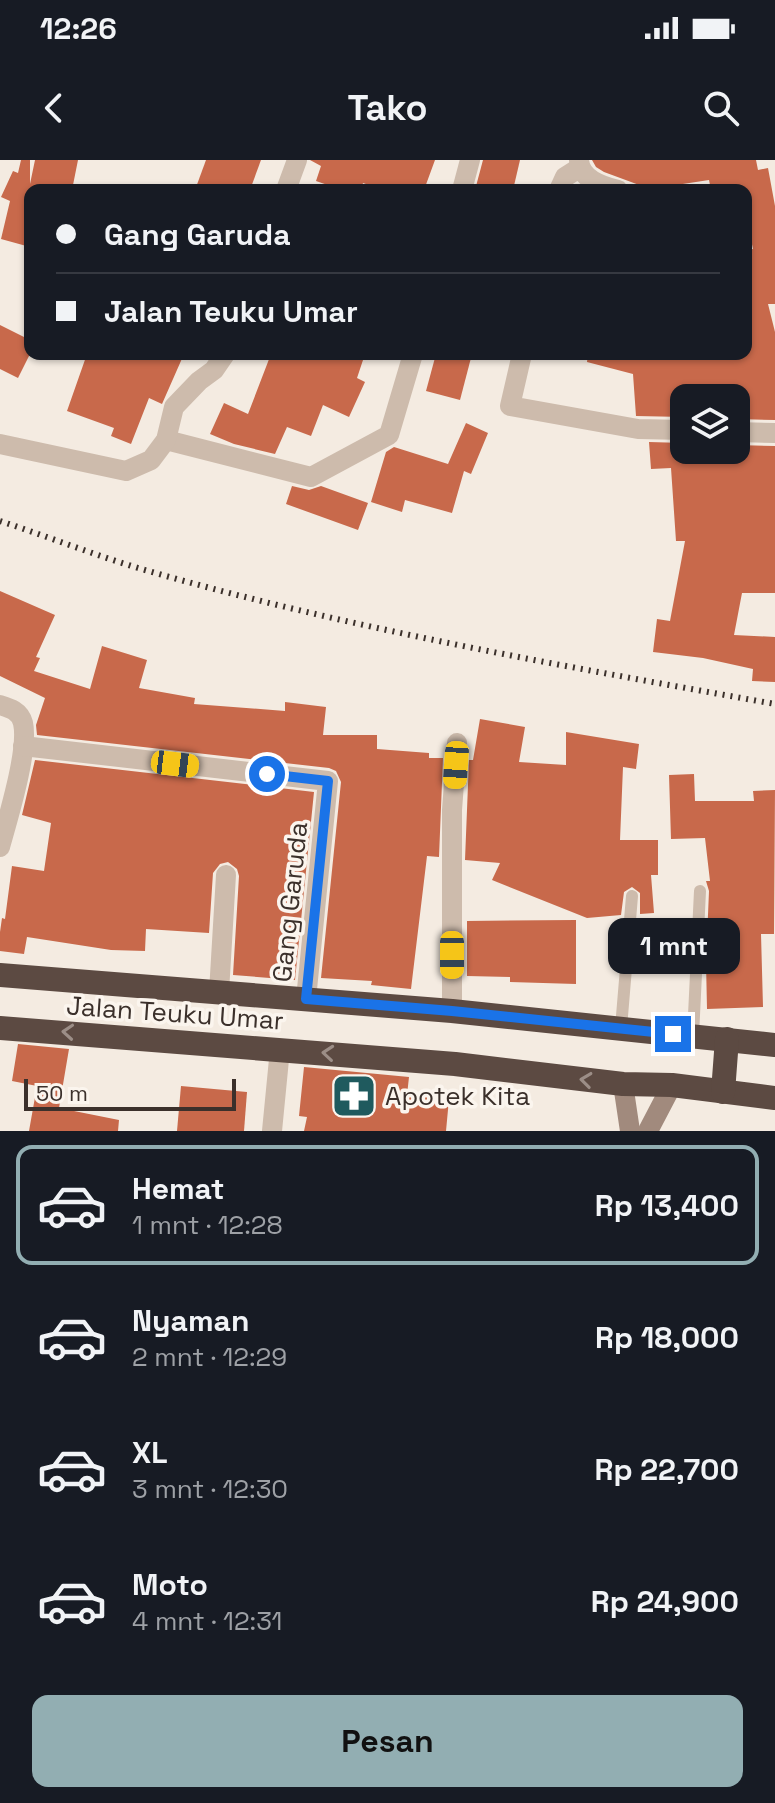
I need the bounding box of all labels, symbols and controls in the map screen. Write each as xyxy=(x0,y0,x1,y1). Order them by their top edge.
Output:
text: 12:26 xyxy=(40,9,117,48)
text: Tako xyxy=(347,85,428,131)
icon: back xyxy=(32,86,76,130)
icon: search xyxy=(699,86,743,130)
text: Gang Garuda xyxy=(104,215,290,254)
text: Jalan Teuku Umar xyxy=(104,292,358,331)
map controls xyxy=(670,384,750,464)
button: layers xyxy=(670,384,750,464)
car xyxy=(442,740,470,790)
car xyxy=(150,749,200,779)
route start xyxy=(249,756,285,792)
street label: Gang Garuda xyxy=(265,820,315,984)
callout: 1 mnt xyxy=(607,918,739,974)
text: 1 mnt xyxy=(640,929,708,963)
car xyxy=(440,931,464,979)
street label: Jalan Teuku Umar xyxy=(65,988,285,1038)
route end xyxy=(655,1016,691,1052)
one-way arrow xyxy=(61,1024,74,1041)
one-way arrow xyxy=(321,1044,334,1061)
pharmacy icon: Apotek Kita xyxy=(330,1072,378,1120)
one-way arrow xyxy=(579,1072,593,1089)
scale bar xyxy=(24,1075,236,1111)
text: 50 m xyxy=(36,1079,88,1107)
place label: Apotek Kita xyxy=(385,1079,530,1113)
icon: car xyxy=(36,1169,108,1241)
text: Hemat xyxy=(132,1169,225,1208)
text: Rp 13,400 xyxy=(595,1186,739,1225)
text: 1 mnt · 12:28 xyxy=(132,1208,283,1242)
icon: car xyxy=(36,1301,108,1373)
text: Nyaman xyxy=(132,1301,249,1340)
text: Rp 18,000 xyxy=(595,1318,739,1357)
text: 2 mnt · 12:29 xyxy=(132,1340,287,1374)
icon: car xyxy=(36,1433,108,1505)
text: XL xyxy=(132,1433,168,1472)
text: Rp 22,700 xyxy=(594,1450,739,1489)
text: 3 mnt · 12:30 xyxy=(132,1472,288,1506)
icon: car xyxy=(36,1565,108,1637)
text: Moto xyxy=(132,1565,208,1604)
text: Rp 24,900 xyxy=(591,1582,739,1621)
text: 4 mnt · 12:31 xyxy=(132,1604,282,1638)
button: Pesan xyxy=(32,1695,743,1787)

